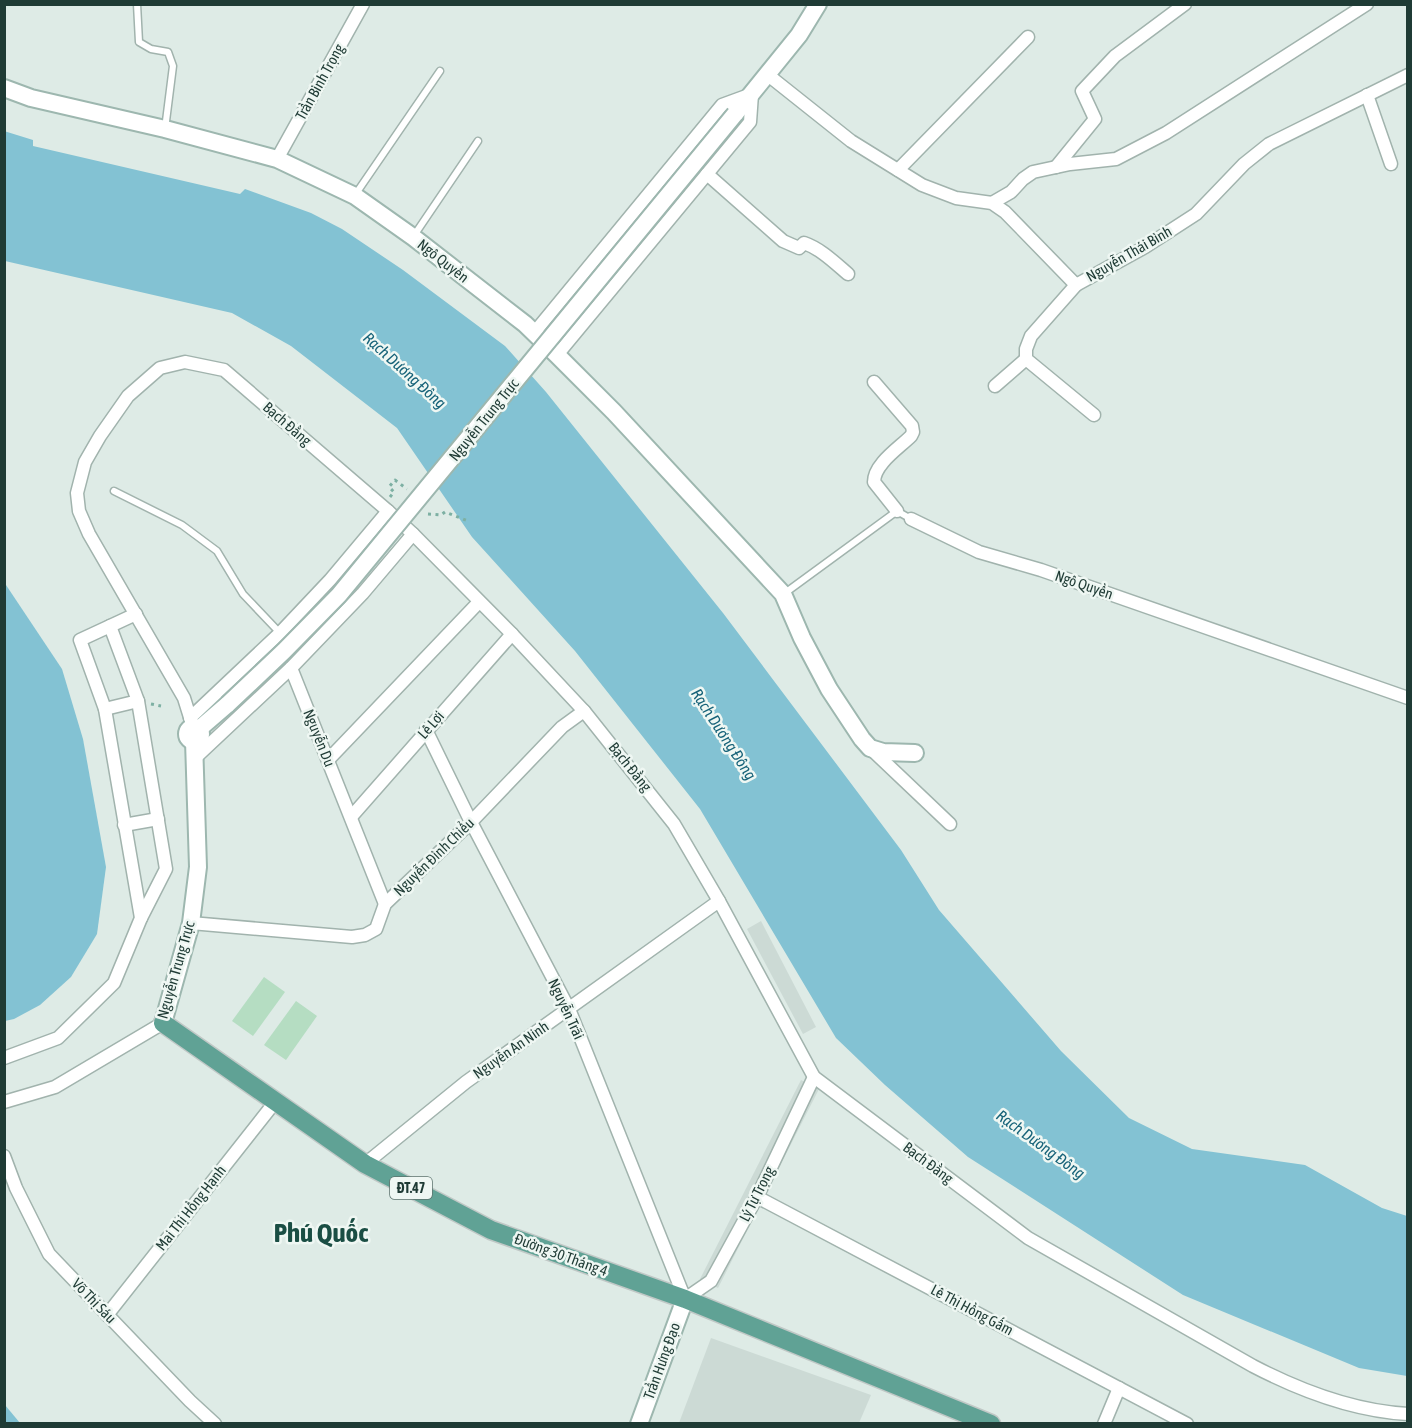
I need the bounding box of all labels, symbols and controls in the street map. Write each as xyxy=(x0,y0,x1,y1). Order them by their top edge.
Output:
street label: Trần Bình Trọng xyxy=(292,40,348,123)
street label: Nguyễn Thái Bình xyxy=(1083,222,1175,285)
street label: Ngô Quyền xyxy=(414,235,472,286)
water label: Rạch Dương Đông xyxy=(359,328,450,412)
street label: Nguyễn Trung Trực xyxy=(445,375,522,464)
street label: Bạch Đằng xyxy=(260,398,315,449)
street label: Ngô Quyền xyxy=(1053,567,1115,602)
water label: Rạch Dương Đông xyxy=(687,685,760,783)
street label: Nguyễn Du xyxy=(300,707,339,769)
street label: Lê Lợi xyxy=(414,707,447,742)
street label: Bạch Đằng xyxy=(606,739,656,795)
street label: Nguyễn Đình Chiểu xyxy=(390,814,477,899)
street label: Nguyễn Trung Trực xyxy=(153,919,198,1021)
street label: Nguyễn Trãi xyxy=(545,976,588,1042)
street label: Nguyễn An Ninh xyxy=(470,1017,552,1082)
water label: Rạch Dương Đông xyxy=(993,1106,1089,1183)
street label: Bạch Đằng xyxy=(900,1138,957,1187)
street label: Mai Thị Hồng Hạnh xyxy=(152,1162,229,1254)
street label: Lý Tự Trọng xyxy=(735,1163,778,1224)
road number: ĐT.47 xyxy=(390,1177,432,1199)
district label: Phú Quốc xyxy=(274,1217,368,1248)
street label: Đường 30 Tháng 4 xyxy=(512,1230,610,1279)
street label: Võ Thị Sáu xyxy=(69,1275,120,1327)
street label: Lê Thị Hồng Gấm xyxy=(928,1281,1016,1338)
street label: Trần Hưng Đạo xyxy=(640,1320,683,1401)

